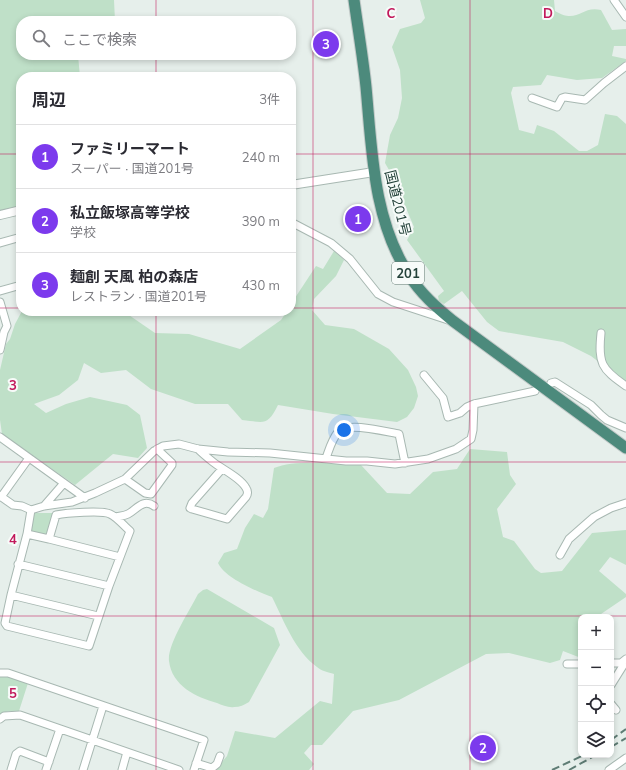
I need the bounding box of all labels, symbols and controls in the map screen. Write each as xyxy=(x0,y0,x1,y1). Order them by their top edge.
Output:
text: C xyxy=(387,5,396,21)
text: D xyxy=(543,5,553,21)
search box xyxy=(16,16,296,60)
icon: search xyxy=(30,27,52,49)
pin: 3 xyxy=(313,29,339,59)
text: ここで検索 xyxy=(62,30,137,49)
text: 周辺 xyxy=(32,89,66,110)
text: 3件 xyxy=(259,91,280,107)
text: ファミリーマート xyxy=(70,139,190,158)
text: 1 xyxy=(41,149,49,165)
text: 240 m xyxy=(242,149,280,165)
text: スーパー · 国道201号 xyxy=(70,160,194,176)
street label: 国道201号 xyxy=(381,168,415,238)
text: 私立飯塚高等学校 xyxy=(70,203,190,222)
pin: 1 xyxy=(345,204,371,234)
text: 2 xyxy=(41,213,49,229)
text: 390 m xyxy=(242,213,280,229)
text: 学校 xyxy=(70,224,96,240)
road number: 201 xyxy=(392,262,424,284)
text: 麺創 天風 柏の森店 xyxy=(70,267,198,286)
text: 3 xyxy=(41,277,49,293)
text: 430 m xyxy=(242,277,280,293)
text: レストラン · 国道201号 xyxy=(70,288,207,304)
text: 3 xyxy=(9,377,17,393)
your location xyxy=(334,420,354,440)
text: 4 xyxy=(9,531,17,547)
map controls xyxy=(578,614,614,758)
button: + xyxy=(578,614,614,650)
button: − xyxy=(578,650,614,686)
text: 5 xyxy=(9,685,17,701)
button: locate xyxy=(578,686,614,722)
button: layers xyxy=(578,722,614,758)
pin: 2 xyxy=(470,733,496,763)

